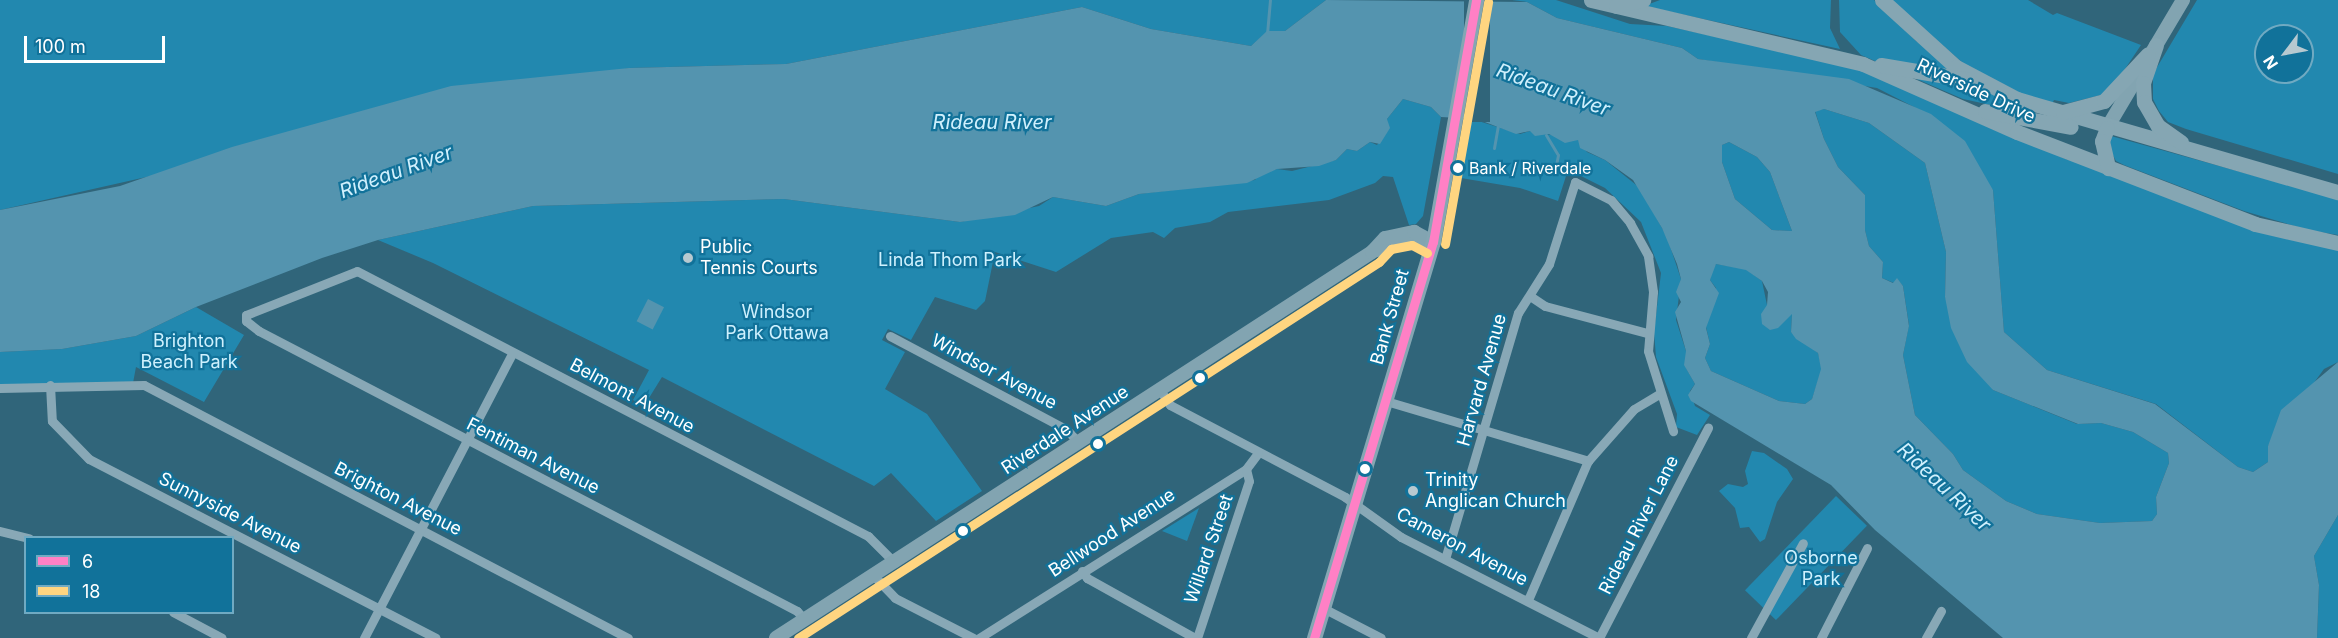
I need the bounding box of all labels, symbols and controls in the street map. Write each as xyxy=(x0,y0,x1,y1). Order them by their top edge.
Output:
scale bar xyxy=(27,24,168,62)
north arrow xyxy=(2254,24,2314,84)
text: 100 m xyxy=(35,36,86,57)
text: N xyxy=(2259,52,2282,73)
street label: Riverside Drive xyxy=(1913,54,2039,128)
water label: Rideau River xyxy=(1493,58,1613,122)
water label: Rideau River xyxy=(933,110,1051,134)
water label: Rideau River xyxy=(336,140,456,204)
place label: Bank / Riverdale xyxy=(1469,158,1591,178)
marker: Bank / Riverdale xyxy=(1452,162,1464,174)
place label: Public Tennis Courts xyxy=(700,237,818,280)
park label: Linda Thom Park xyxy=(878,249,1022,271)
marker: Public Tennis Courts xyxy=(681,251,695,265)
street label: Bank Street xyxy=(1366,267,1414,367)
park label: Windsor Park Ottawa xyxy=(725,302,829,344)
street label: Harvard Avenue xyxy=(1453,311,1511,449)
street label: Windsor Avenue xyxy=(928,330,1060,414)
park label: Brighton Beach Park xyxy=(140,331,238,374)
street label: Belmont Avenue xyxy=(566,354,698,438)
unlabelled marker xyxy=(1194,372,1206,384)
street label: Riverdale Avenue xyxy=(997,381,1133,479)
street label: Fentiman Avenue xyxy=(463,413,603,499)
unlabelled marker xyxy=(1092,438,1104,450)
water label: Rideau River xyxy=(1892,438,1996,536)
street label: Rideau River Lane xyxy=(1595,452,1683,598)
street label: Brighton Avenue xyxy=(331,458,465,540)
unlabelled marker xyxy=(1359,463,1371,475)
street label: Sunnyside Avenue xyxy=(155,468,305,558)
place label: Trinity Anglican Church xyxy=(1425,470,1566,512)
street label: Bellwood Avenue xyxy=(1045,484,1179,582)
marker: Trinity Anglican Church xyxy=(1406,484,1420,498)
street label: Willard Street xyxy=(1180,491,1238,607)
street label: Cameron Avenue xyxy=(1393,503,1531,591)
unlabelled marker xyxy=(957,525,969,537)
legend xyxy=(24,536,234,614)
park label: Osborne Park xyxy=(1784,548,1858,590)
text: 6 xyxy=(82,551,93,572)
text: 18 xyxy=(82,581,100,602)

